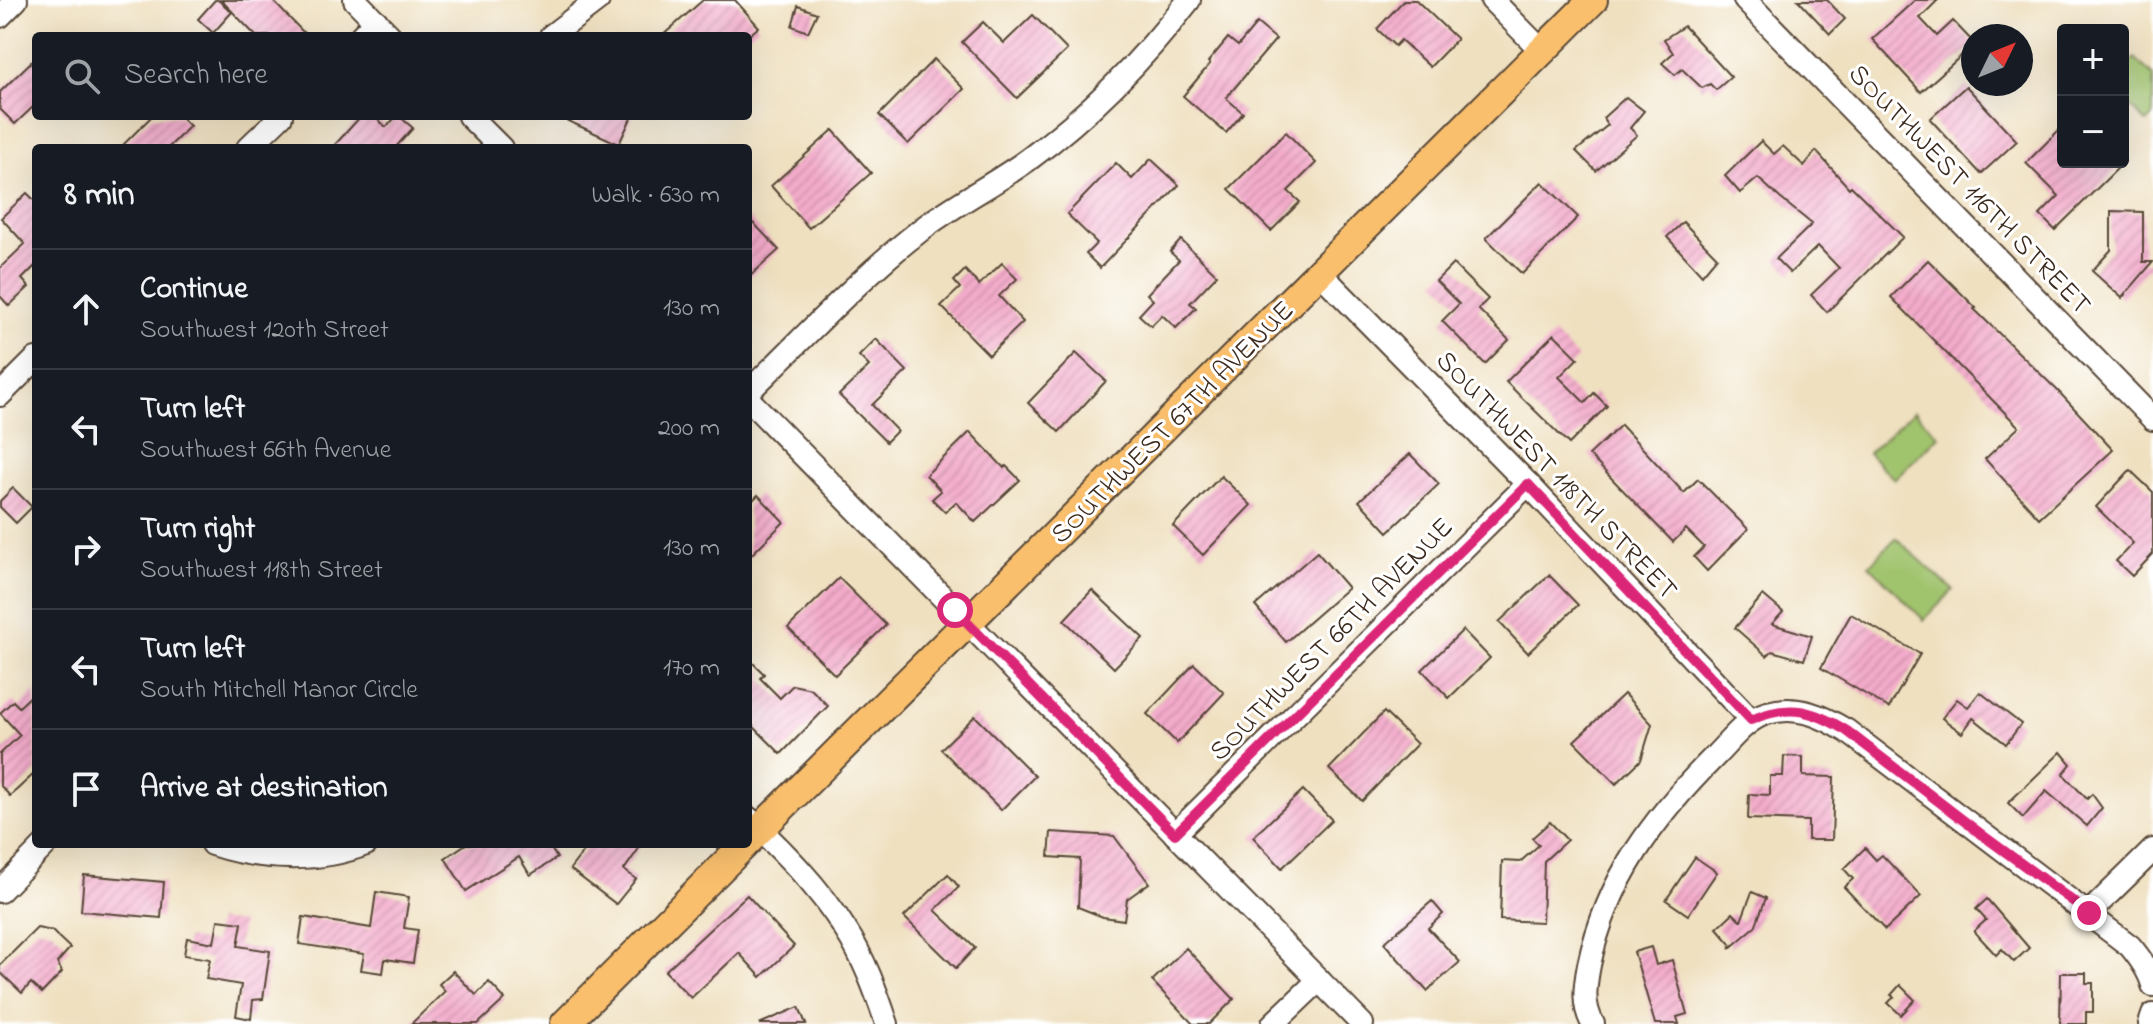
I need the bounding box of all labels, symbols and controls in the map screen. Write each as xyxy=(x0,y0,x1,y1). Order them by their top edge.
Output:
north arrow xyxy=(1961,24,2033,96)
map controls xyxy=(2057,24,2129,168)
button: + xyxy=(2057,24,2129,96)
search box xyxy=(32,32,752,120)
icon: search xyxy=(60,54,104,98)
text: Search here xyxy=(124,54,268,98)
street label: SOUTHWEST 116TH STREET xyxy=(1837,56,2100,325)
button: − xyxy=(2057,96,2129,168)
text: 8 min xyxy=(64,171,135,221)
text: Walk · 630 m xyxy=(591,177,720,215)
text: Continue xyxy=(140,268,248,312)
icon: ahead xyxy=(64,287,108,331)
text: 130 m xyxy=(663,290,720,328)
street label: SOUTHWEST 67TH AVENUE xyxy=(1042,292,1305,555)
text: Southwest 120th Street xyxy=(140,312,389,350)
street label: SOUTHWEST 118TH STREET xyxy=(1425,342,1686,611)
text: Turn left xyxy=(140,388,245,432)
icon: left xyxy=(64,407,108,451)
text: 200 m xyxy=(658,410,720,448)
text: Southwest 66th Avenue xyxy=(140,432,391,470)
text: Turn right xyxy=(140,508,255,552)
street label: SOUTHWEST 66TH AVENUE xyxy=(1201,509,1464,772)
icon: right xyxy=(64,527,108,571)
text: 130 m xyxy=(663,530,720,568)
text: Southwest 118th Street xyxy=(140,552,383,590)
route start xyxy=(937,592,973,628)
text: Turn left xyxy=(140,628,245,672)
icon: left xyxy=(64,647,108,691)
text: 170 m xyxy=(663,650,720,688)
text: South Mitchell Manor Circle xyxy=(140,672,418,710)
icon: arrive xyxy=(64,767,108,811)
text: Arrive at destination xyxy=(140,767,388,811)
route end xyxy=(2071,895,2107,931)

